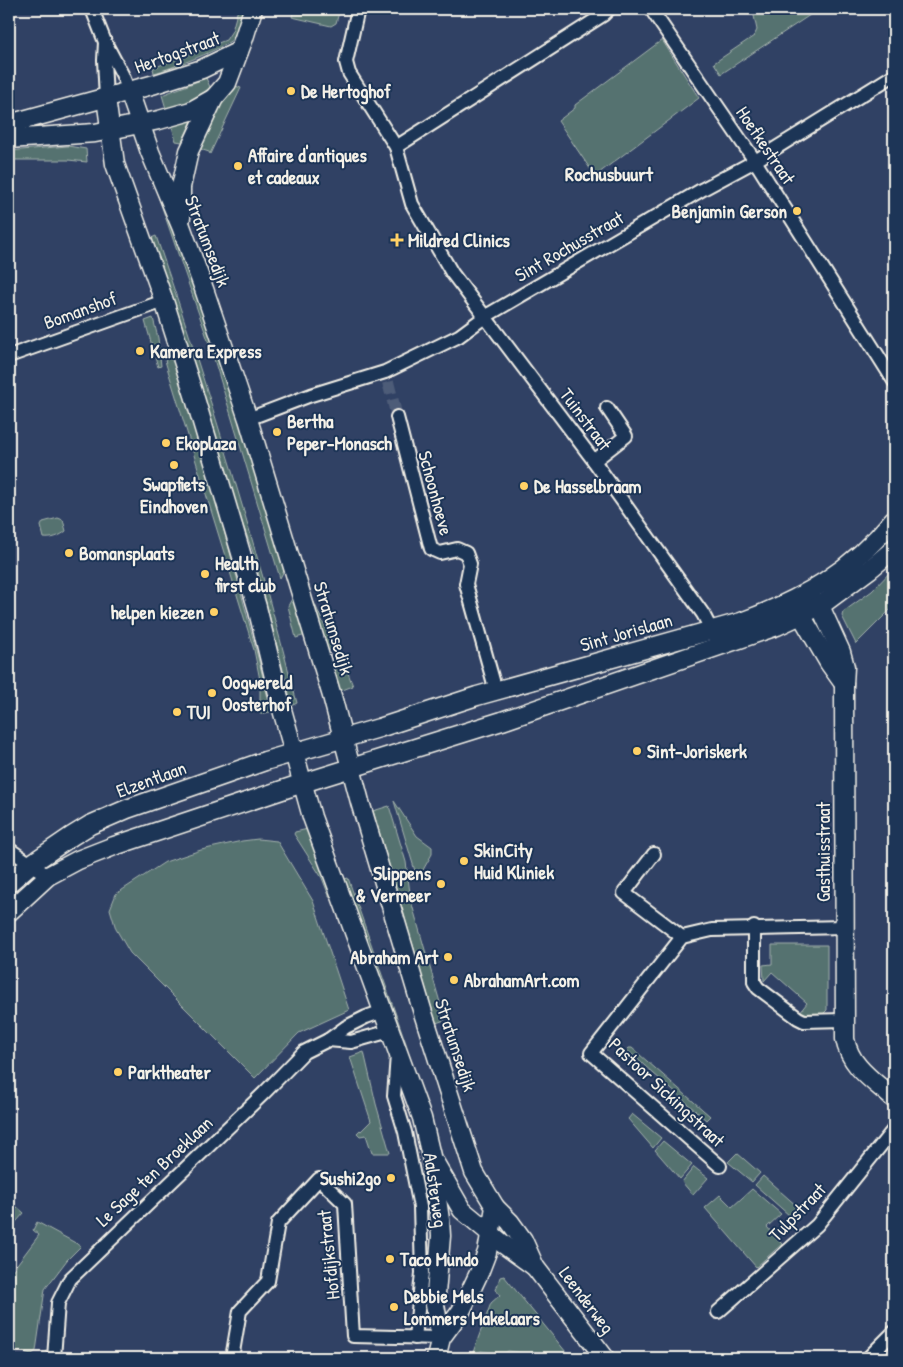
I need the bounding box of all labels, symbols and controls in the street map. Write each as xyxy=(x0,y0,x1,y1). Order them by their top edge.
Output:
street label: Hertogstraat xyxy=(131,24,224,79)
place label: De Hertoghof xyxy=(301,78,392,105)
marker: De Hertoghof xyxy=(285,85,297,97)
street label: Hoefkestraat xyxy=(730,101,802,190)
place label: Affaire d'antiques et cadeaux xyxy=(248,142,368,190)
marker: Affaire d'antiques et cadeaux xyxy=(232,160,244,172)
district label: Rochusbuurt xyxy=(565,160,654,187)
street label: Stratumsedijk xyxy=(179,192,237,291)
place label: Benjamin Gerson xyxy=(672,198,787,224)
street label: Sint Rochusstraat xyxy=(510,204,629,288)
marker: Benjamin Gerson xyxy=(791,205,803,217)
place label: Mildred Clinics xyxy=(408,227,511,253)
marker: Mildred Clinics xyxy=(390,233,404,247)
street label: Bomanshof xyxy=(40,285,120,335)
place label: Kamera Express xyxy=(150,338,262,365)
marker: Kamera Express xyxy=(134,345,146,357)
street label: Tuinstraat xyxy=(554,382,618,456)
place label: Bertha Peper-Monasch xyxy=(287,408,392,457)
marker: Bertha Peper-Monasch xyxy=(271,426,283,438)
place label: Ekoplaza xyxy=(176,430,237,457)
marker: Ekoplaza xyxy=(160,437,172,449)
street label: Schoonhoeve xyxy=(412,448,460,538)
marker: Swapfiets Eindhoven xyxy=(168,459,180,471)
place label: Swapfiets Eindhoven xyxy=(140,471,208,519)
place label: De Hasselbraam xyxy=(534,473,642,499)
marker: De Hasselbraam xyxy=(518,480,530,492)
place label: Bomansplaats xyxy=(79,540,175,567)
marker: Bomansplaats xyxy=(63,547,75,559)
place label: Health first club xyxy=(215,550,276,598)
marker: Health first club xyxy=(199,568,211,580)
street label: Stratumsedijk xyxy=(308,578,360,678)
place label: helpen kiezen xyxy=(111,599,204,626)
marker: helpen kiezen xyxy=(208,606,220,618)
street label: Sint Jorislaan xyxy=(577,606,675,658)
place label: Oogwereld Oosterhof xyxy=(222,669,293,717)
marker: Oogwereld Oosterhof xyxy=(206,687,218,699)
place label: TUI xyxy=(186,699,211,725)
marker: TUI xyxy=(171,706,183,718)
place label: Sint-Joriskerk xyxy=(647,738,747,764)
marker: Sint-Joriskerk xyxy=(631,745,643,757)
street label: Elzentlaan xyxy=(112,754,190,804)
street label: Gasthuisstraat xyxy=(810,801,836,902)
place label: SkinCity Huid Kliniek xyxy=(474,837,554,885)
marker: SkinCity Huid Kliniek xyxy=(458,855,470,867)
place label: Slippens & Vermeer xyxy=(356,860,432,908)
marker: Slippens & Vermeer xyxy=(435,878,447,890)
place label: Abraham Art xyxy=(350,944,439,970)
marker: Abraham Art xyxy=(442,951,454,963)
place label: AbrahamArt.com xyxy=(464,967,579,993)
marker: AbrahamArt.com xyxy=(448,974,460,986)
street label: Stratumsedijk xyxy=(429,995,483,1095)
street label: Pastoor Sickingstraat xyxy=(603,1031,731,1153)
place label: Parktheater xyxy=(128,1059,211,1085)
marker: Parktheater xyxy=(112,1066,124,1078)
street label: Le Sage ten Broeklaan xyxy=(90,1110,218,1232)
street label: Aalsterweg xyxy=(418,1151,454,1229)
place label: Sushi2go xyxy=(320,1165,381,1192)
marker: Sushi2go xyxy=(385,1172,397,1184)
street label: Tulpstraat xyxy=(763,1177,832,1247)
street label: Hofdijkstraat xyxy=(310,1208,346,1301)
place label: Taco Mundo xyxy=(399,1246,479,1272)
marker: Taco Mundo xyxy=(384,1253,396,1265)
street label: Leenderweg xyxy=(553,1261,621,1339)
place label: Debbie Mels Lommers Makelaars xyxy=(404,1283,541,1331)
marker: Debbie Mels Lommers Makelaars xyxy=(388,1301,400,1313)

